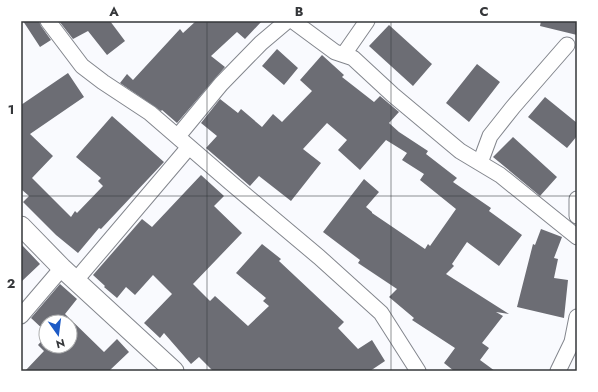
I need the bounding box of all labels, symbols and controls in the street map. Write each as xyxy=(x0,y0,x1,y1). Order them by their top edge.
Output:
text: A xyxy=(108,2,119,21)
text: B xyxy=(295,2,304,21)
text: C xyxy=(479,2,489,21)
text: 1 xyxy=(8,100,14,119)
text: 2 xyxy=(7,274,15,293)
north arrow xyxy=(38,314,78,354)
text: N xyxy=(54,335,67,353)

